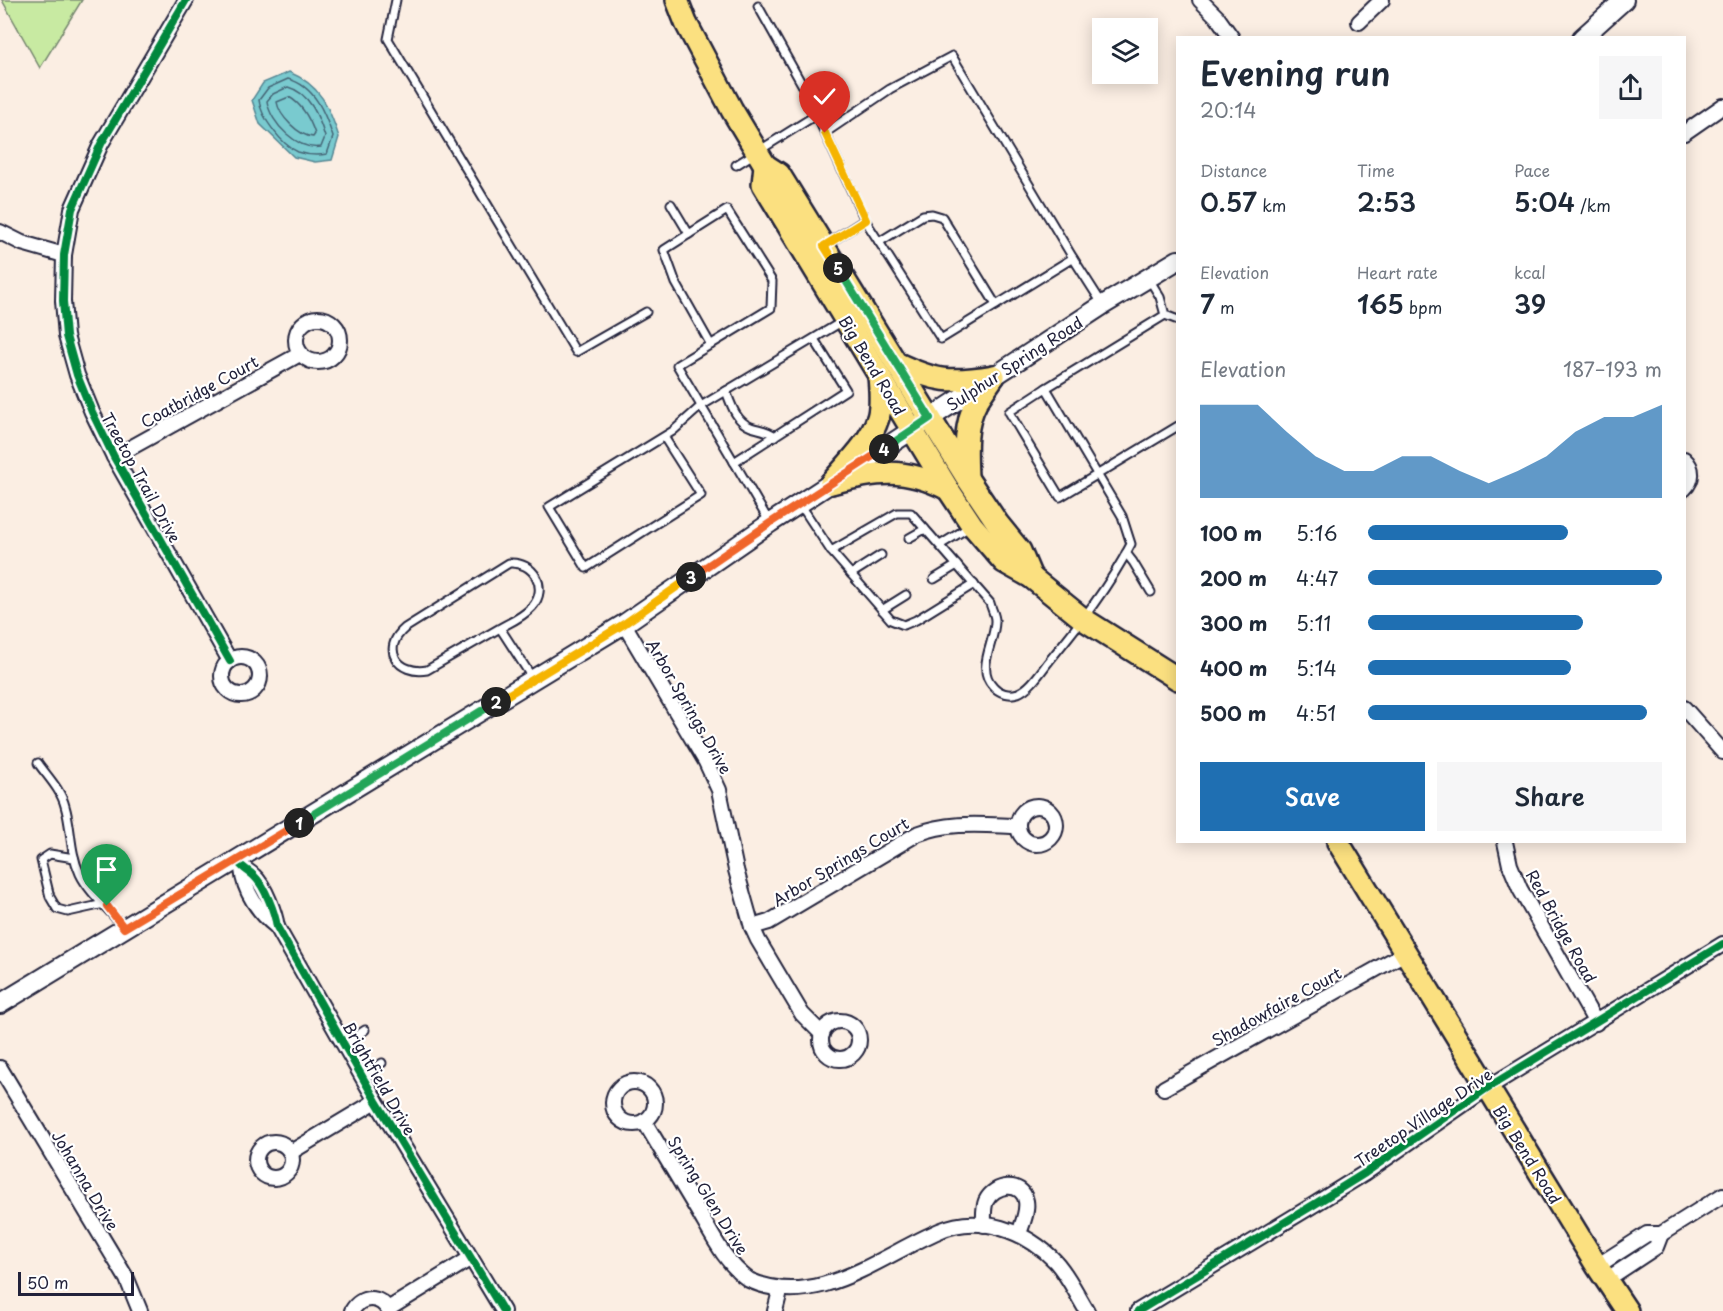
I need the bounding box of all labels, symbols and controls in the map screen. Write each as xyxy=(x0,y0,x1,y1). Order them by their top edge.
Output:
map controls xyxy=(1092,18,1158,84)
button: layers xyxy=(1092,18,1158,84)
text: Evening run xyxy=(1200,47,1391,97)
button: share xyxy=(1599,56,1662,119)
pin xyxy=(799,71,850,133)
icon: check xyxy=(808,80,841,113)
text: 20:14 xyxy=(1200,95,1257,125)
text: Distance xyxy=(1200,158,1267,182)
text: Time xyxy=(1357,158,1395,182)
text: Pace xyxy=(1514,158,1550,182)
text: 0.57 xyxy=(1200,182,1257,221)
text: 2:53 xyxy=(1357,182,1416,221)
text: 5:04 xyxy=(1514,182,1575,221)
text: km xyxy=(1257,193,1286,217)
text: /km xyxy=(1575,193,1611,217)
pin: 5 xyxy=(823,253,853,283)
text: 5 xyxy=(833,256,843,280)
text: Elevation xyxy=(1200,260,1269,284)
text: Heart rate xyxy=(1357,260,1438,284)
text: kcal xyxy=(1514,260,1546,284)
text: 7 xyxy=(1200,284,1215,323)
text: 165 xyxy=(1357,284,1404,323)
text: 39 xyxy=(1514,284,1546,323)
text: m xyxy=(1215,295,1235,319)
text: bpm xyxy=(1404,295,1442,319)
street label: Big Bend Road xyxy=(834,310,912,420)
street label: Sulphur Spring Road xyxy=(941,310,1087,416)
street label: Coatbridge Court xyxy=(136,349,262,433)
text: Elevation xyxy=(1200,354,1286,384)
text: 187–193 m xyxy=(1563,354,1662,384)
street label: Treetop Trail Drive xyxy=(96,408,188,547)
pin: 4 xyxy=(869,434,899,464)
text: 4 xyxy=(879,437,889,461)
text: 100 m xyxy=(1200,518,1262,548)
text: 5:16 xyxy=(1296,518,1338,548)
pin: 3 xyxy=(676,562,706,592)
text: 200 m xyxy=(1200,563,1267,593)
text: 4:47 xyxy=(1296,563,1338,593)
text: 3 xyxy=(686,565,696,589)
text: 300 m xyxy=(1200,608,1268,638)
text: 5:11 xyxy=(1296,608,1331,638)
street label: Arbor Springs Drive xyxy=(641,634,739,778)
text: 400 m xyxy=(1200,653,1268,683)
text: 5:14 xyxy=(1296,653,1337,683)
pin: 2 xyxy=(481,687,511,717)
text: 2 xyxy=(490,690,502,714)
text: 500 m xyxy=(1200,698,1267,728)
text: 4:51 xyxy=(1296,698,1336,728)
button: Save xyxy=(1200,762,1425,831)
button: Share xyxy=(1437,762,1662,831)
pin: 1 xyxy=(284,808,314,838)
street label: Arbor Springs Court xyxy=(767,810,913,911)
text: 1 xyxy=(295,811,303,835)
pin xyxy=(81,844,132,906)
icon: arrive xyxy=(90,853,123,886)
street label: Red Bridge Road xyxy=(1521,865,1603,987)
street label: Shadowfaire Court xyxy=(1207,960,1346,1052)
street label: Brightfield Drive xyxy=(338,1017,422,1139)
street label: Treetop Village Drive xyxy=(1349,1062,1497,1172)
street label: Big Bend Road xyxy=(1488,1100,1568,1208)
street label: Johanna Drive xyxy=(47,1125,125,1235)
street label: Spring Glen Drive xyxy=(663,1131,755,1259)
scale bar xyxy=(18,1269,134,1296)
text: 50 m xyxy=(27,1270,68,1294)

